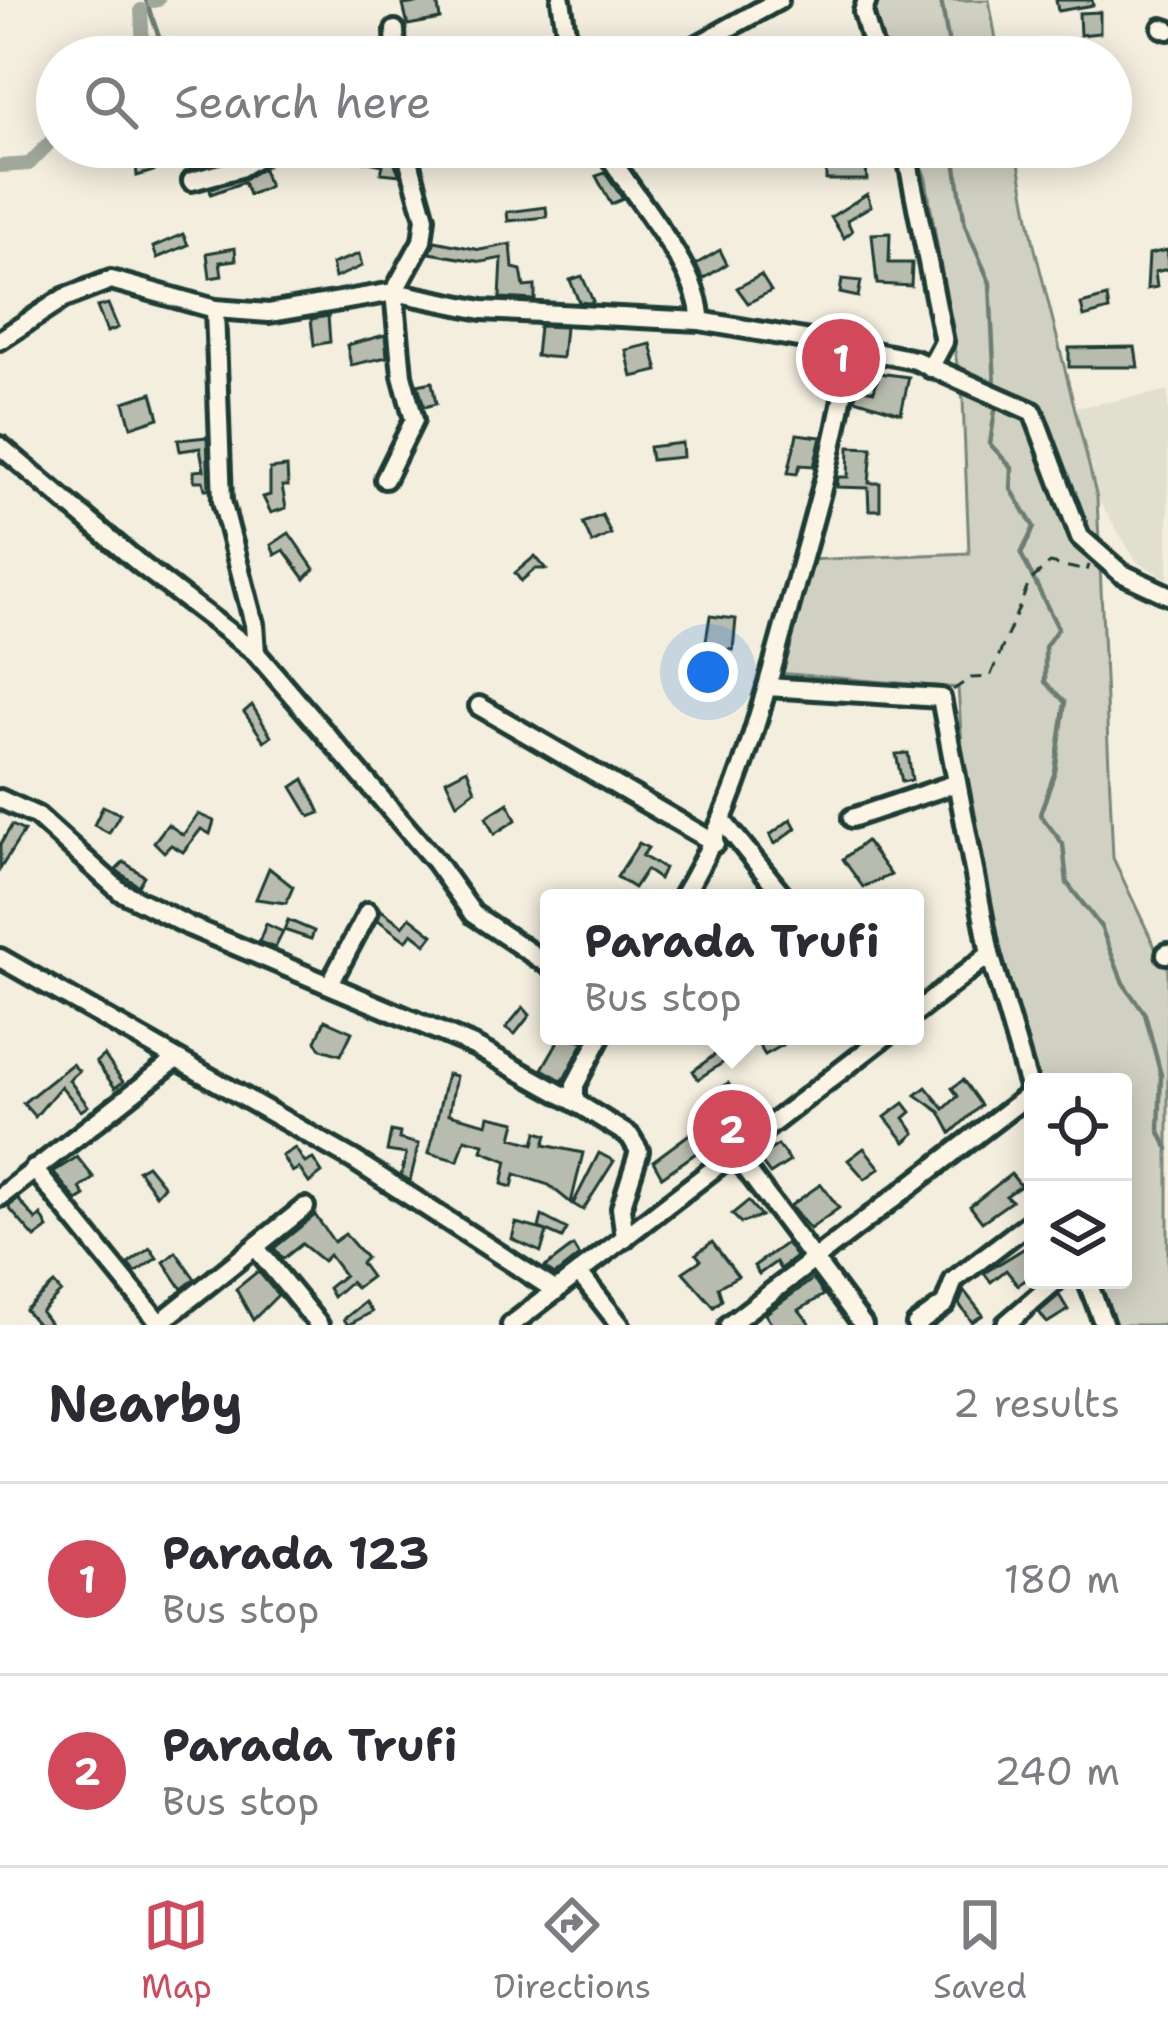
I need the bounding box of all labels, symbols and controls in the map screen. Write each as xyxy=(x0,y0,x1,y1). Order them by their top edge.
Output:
search box xyxy=(36,36,1132,168)
icon: search xyxy=(78,69,144,135)
text: Search here xyxy=(174,72,431,132)
pin: 1 xyxy=(802,313,880,403)
your location xyxy=(678,642,738,702)
popup xyxy=(540,889,924,1045)
text: Parada Trufi xyxy=(584,911,880,971)
text: Bus stop xyxy=(584,971,742,1023)
map controls xyxy=(1024,1073,1132,1289)
button: locate xyxy=(1024,1073,1132,1181)
pin: 2 xyxy=(693,1084,771,1174)
button: layers xyxy=(1024,1181,1132,1289)
text: Nearby xyxy=(48,1369,243,1437)
text: 2 results xyxy=(953,1377,1120,1429)
text: Parada 123 xyxy=(162,1523,430,1583)
text: 1 xyxy=(78,1553,96,1605)
text: 180 m xyxy=(1004,1553,1120,1605)
text: Bus stop xyxy=(162,1583,319,1635)
text: Parada Trufi xyxy=(162,1715,458,1775)
text: 2 xyxy=(73,1745,101,1797)
text: 240 m xyxy=(994,1745,1120,1797)
text: Bus stop xyxy=(162,1775,319,1827)
tab: Map xyxy=(141,1892,212,2009)
tab: Directions xyxy=(494,1892,651,2009)
tab: Saved xyxy=(933,1892,1027,2009)

